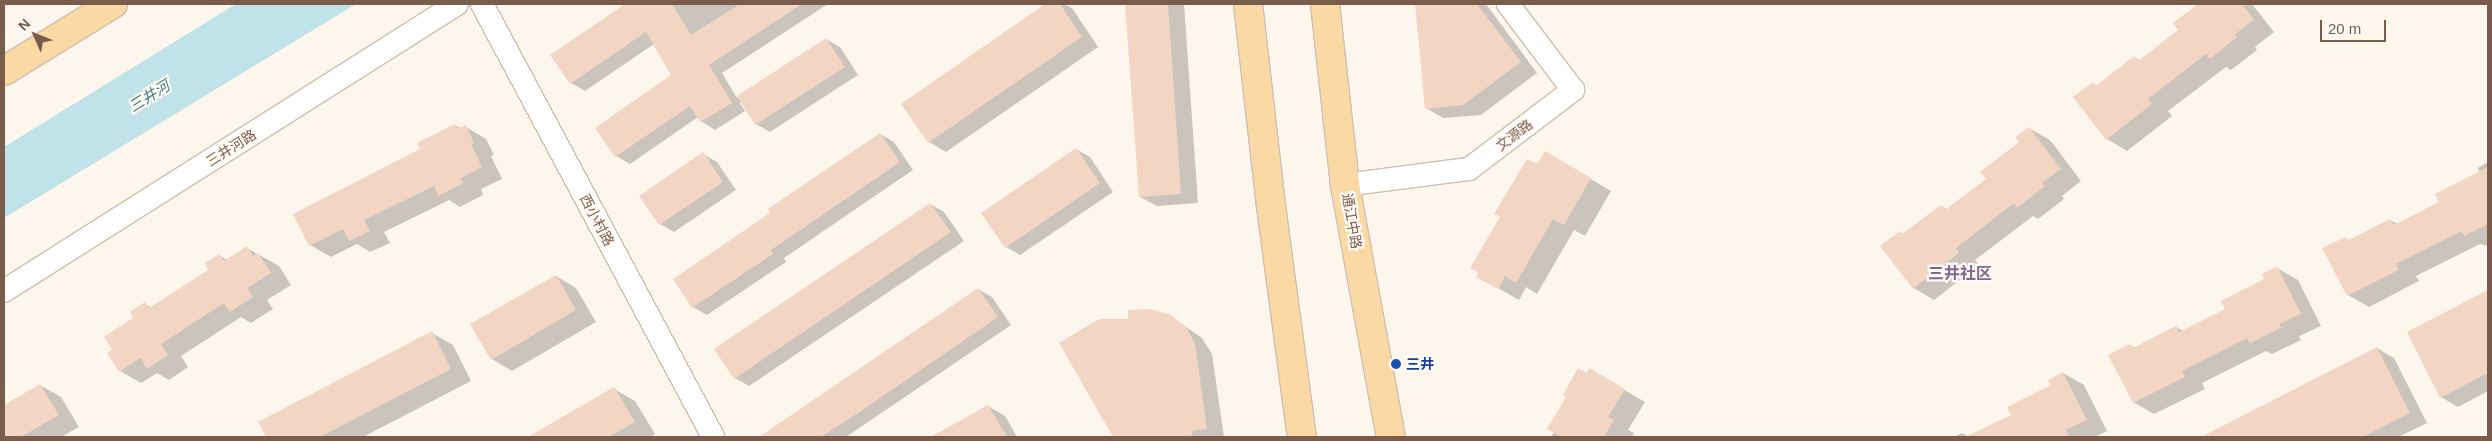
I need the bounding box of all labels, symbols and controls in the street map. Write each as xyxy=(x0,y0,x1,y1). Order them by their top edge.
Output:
north arrow xyxy=(10,10,60,60)
scale bar xyxy=(2322,10,2388,42)
text: N xyxy=(15,15,33,34)
text: 20 m xyxy=(2328,20,2361,37)
water label: 三井河 xyxy=(125,76,173,116)
street label: 文源路 xyxy=(1492,116,1536,154)
street label: 三井河路 xyxy=(203,126,259,170)
street label: 西小村路 xyxy=(576,191,618,249)
street label: 通江中路 xyxy=(1339,192,1365,250)
district label: 三井社区 xyxy=(1928,264,1992,284)
place label: 三井 xyxy=(1406,356,1434,372)
marker: 三井 xyxy=(1390,358,1402,370)

